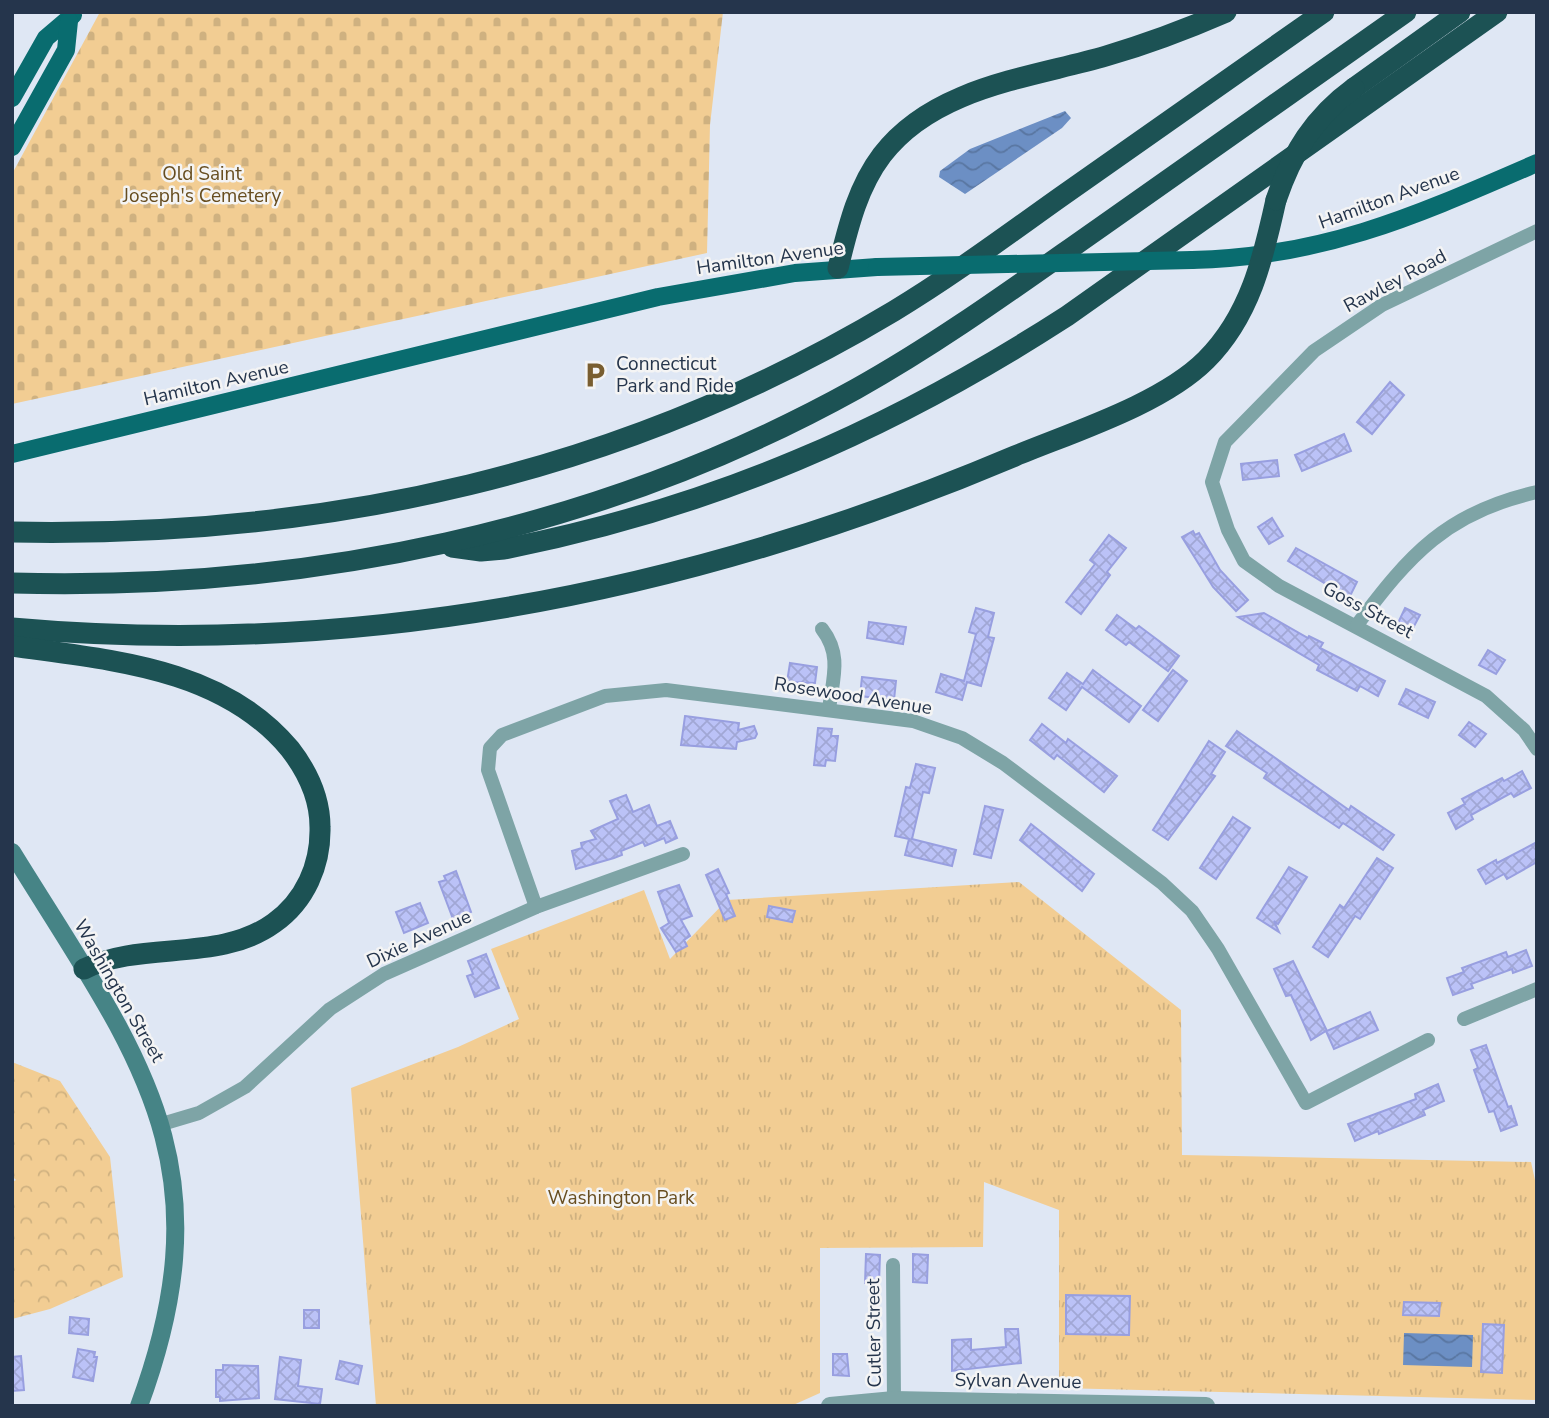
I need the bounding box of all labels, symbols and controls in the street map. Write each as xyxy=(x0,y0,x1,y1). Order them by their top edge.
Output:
street label: Hamilton Avenue xyxy=(1315,160,1463,236)
park label: Old Saint Joseph's Cemetery xyxy=(122,161,281,209)
street label: Hamilton Avenue xyxy=(695,235,845,281)
street label: Rawley Road xyxy=(1339,243,1451,319)
place label: Connecticut Park and Ride xyxy=(616,351,734,399)
street label: Hamilton Avenue xyxy=(141,354,291,412)
parking icon: Connecticut Park and Ride xyxy=(580,360,610,390)
street label: Goss Street xyxy=(1318,575,1418,645)
street label: Rosewood Avenue xyxy=(772,671,934,721)
street label: Dixie Avenue xyxy=(363,903,475,975)
street label: Washington Street xyxy=(68,915,171,1067)
park label: Washington Park xyxy=(548,1185,695,1211)
street label: Cutler Street xyxy=(860,1278,888,1388)
street label: Sylvan Avenue xyxy=(954,1367,1082,1395)

